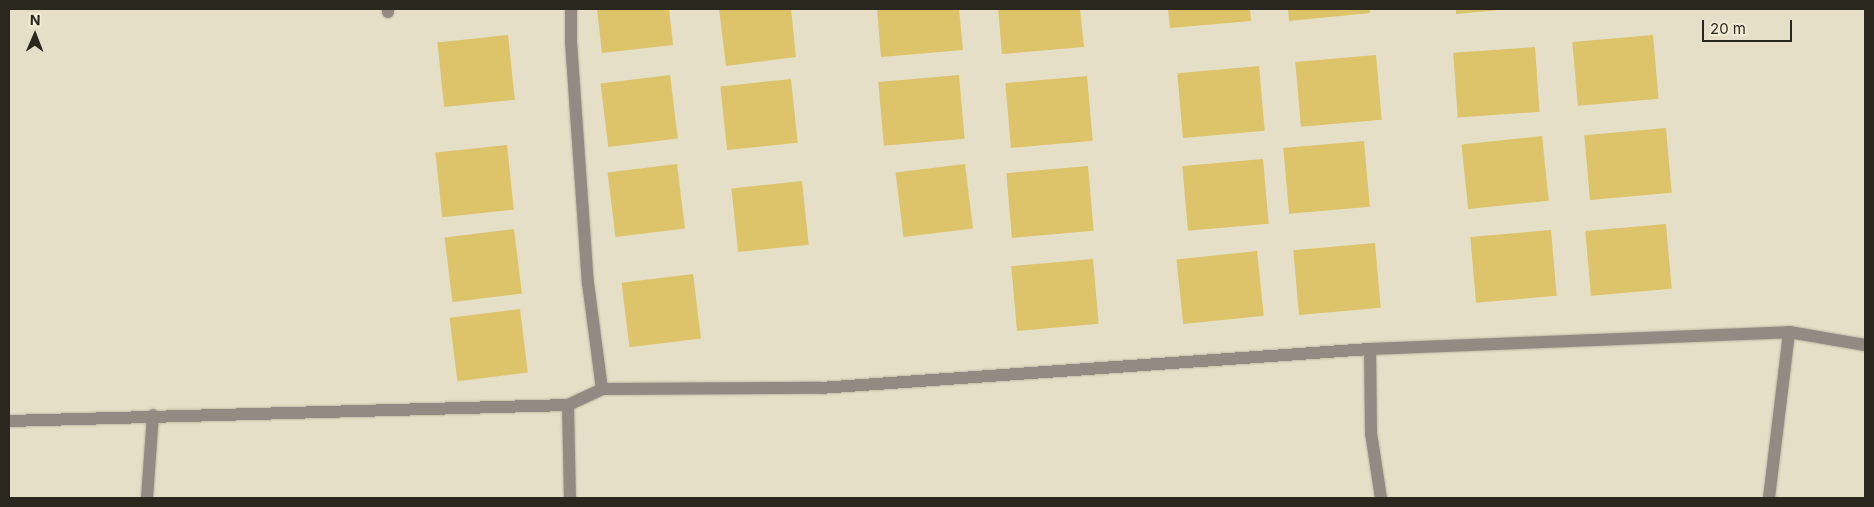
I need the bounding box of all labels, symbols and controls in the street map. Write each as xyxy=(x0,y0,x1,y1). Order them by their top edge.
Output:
north arrow xyxy=(10,10,60,60)
scale bar xyxy=(1704,10,1794,42)
text: N xyxy=(30,11,41,28)
text: 20 m xyxy=(1710,19,1746,38)

